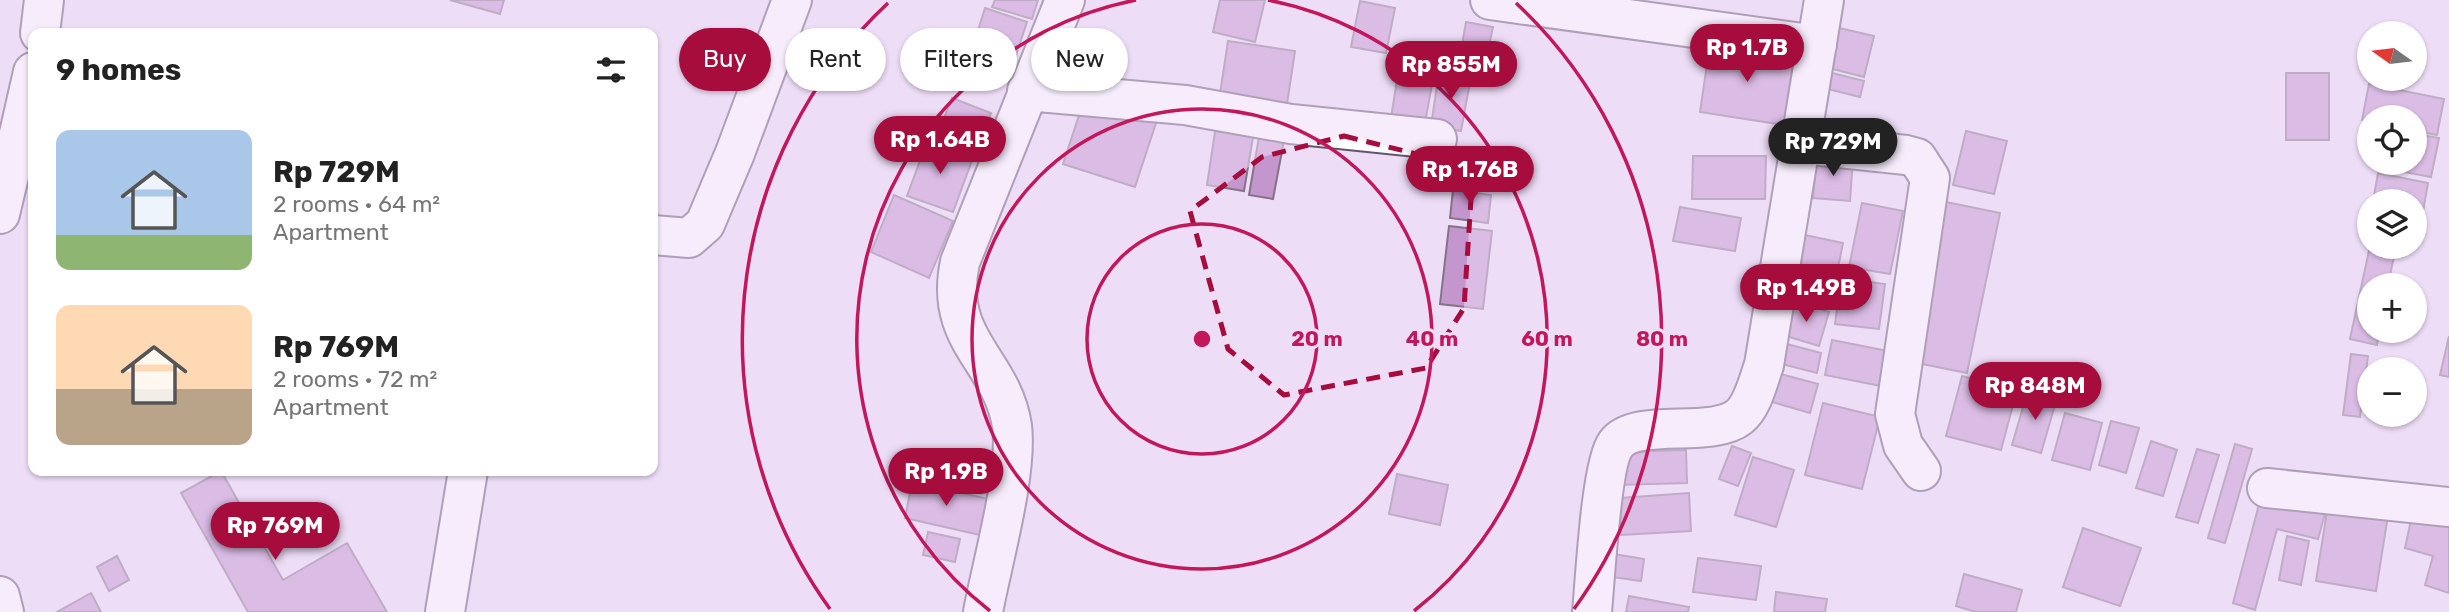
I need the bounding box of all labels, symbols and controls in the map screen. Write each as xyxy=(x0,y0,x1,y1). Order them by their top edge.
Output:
north arrow xyxy=(2357,21,2427,91)
map controls xyxy=(2357,21,2427,427)
pin: Rp 1.7B xyxy=(1682,24,1812,84)
chip: Buy xyxy=(679,28,771,91)
chip: Rent xyxy=(785,28,886,91)
chip: Filters xyxy=(900,28,1017,91)
chip: New xyxy=(1031,28,1128,91)
text: Rp 1.7B xyxy=(1706,33,1788,61)
pin: Rp 855M xyxy=(1386,42,1516,101)
text: Rp 855M xyxy=(1401,50,1501,78)
icon: filters xyxy=(592,51,630,89)
text: 9 homes xyxy=(56,52,181,88)
button: locate xyxy=(2357,105,2427,175)
pin: Rp 1.64B xyxy=(868,116,1012,176)
pin: Rp 729M xyxy=(1768,118,1898,178)
text: Rp 1.64B xyxy=(890,125,990,153)
text: Rp 729M xyxy=(1784,127,1882,155)
pin: Rp 1.76B xyxy=(1398,146,1542,206)
text: Rp 729M xyxy=(273,154,400,190)
text: Rp 1.76B xyxy=(1422,155,1518,183)
icon: home xyxy=(112,158,196,242)
button: layers xyxy=(2357,189,2427,259)
text: 2 rooms · 64 m² xyxy=(273,190,440,218)
text: Apartment xyxy=(273,218,389,246)
pin: Rp 1.49B xyxy=(1734,264,1878,324)
text: Rp 1.49B xyxy=(1756,273,1856,301)
button: + xyxy=(2357,273,2427,343)
text: 20 m xyxy=(1291,326,1343,351)
text: 40 m xyxy=(1406,326,1458,351)
text: 60 m xyxy=(1521,326,1573,351)
text: 80 m xyxy=(1636,326,1688,351)
centre of rings xyxy=(1190,327,1214,351)
text: Rp 769M xyxy=(273,329,399,365)
icon: home xyxy=(112,333,196,417)
button: − xyxy=(2357,357,2427,427)
pin: Rp 848M xyxy=(1970,362,2100,422)
text: 2 rooms · 72 m² xyxy=(273,365,437,393)
text: Rp 848M xyxy=(1984,371,2086,399)
text: Apartment xyxy=(273,393,389,421)
pin: Rp 1.9B xyxy=(881,448,1011,508)
text: Rp 1.9B xyxy=(904,457,988,485)
pin: Rp 769M xyxy=(210,503,340,562)
text: Rp 769M xyxy=(227,511,323,539)

